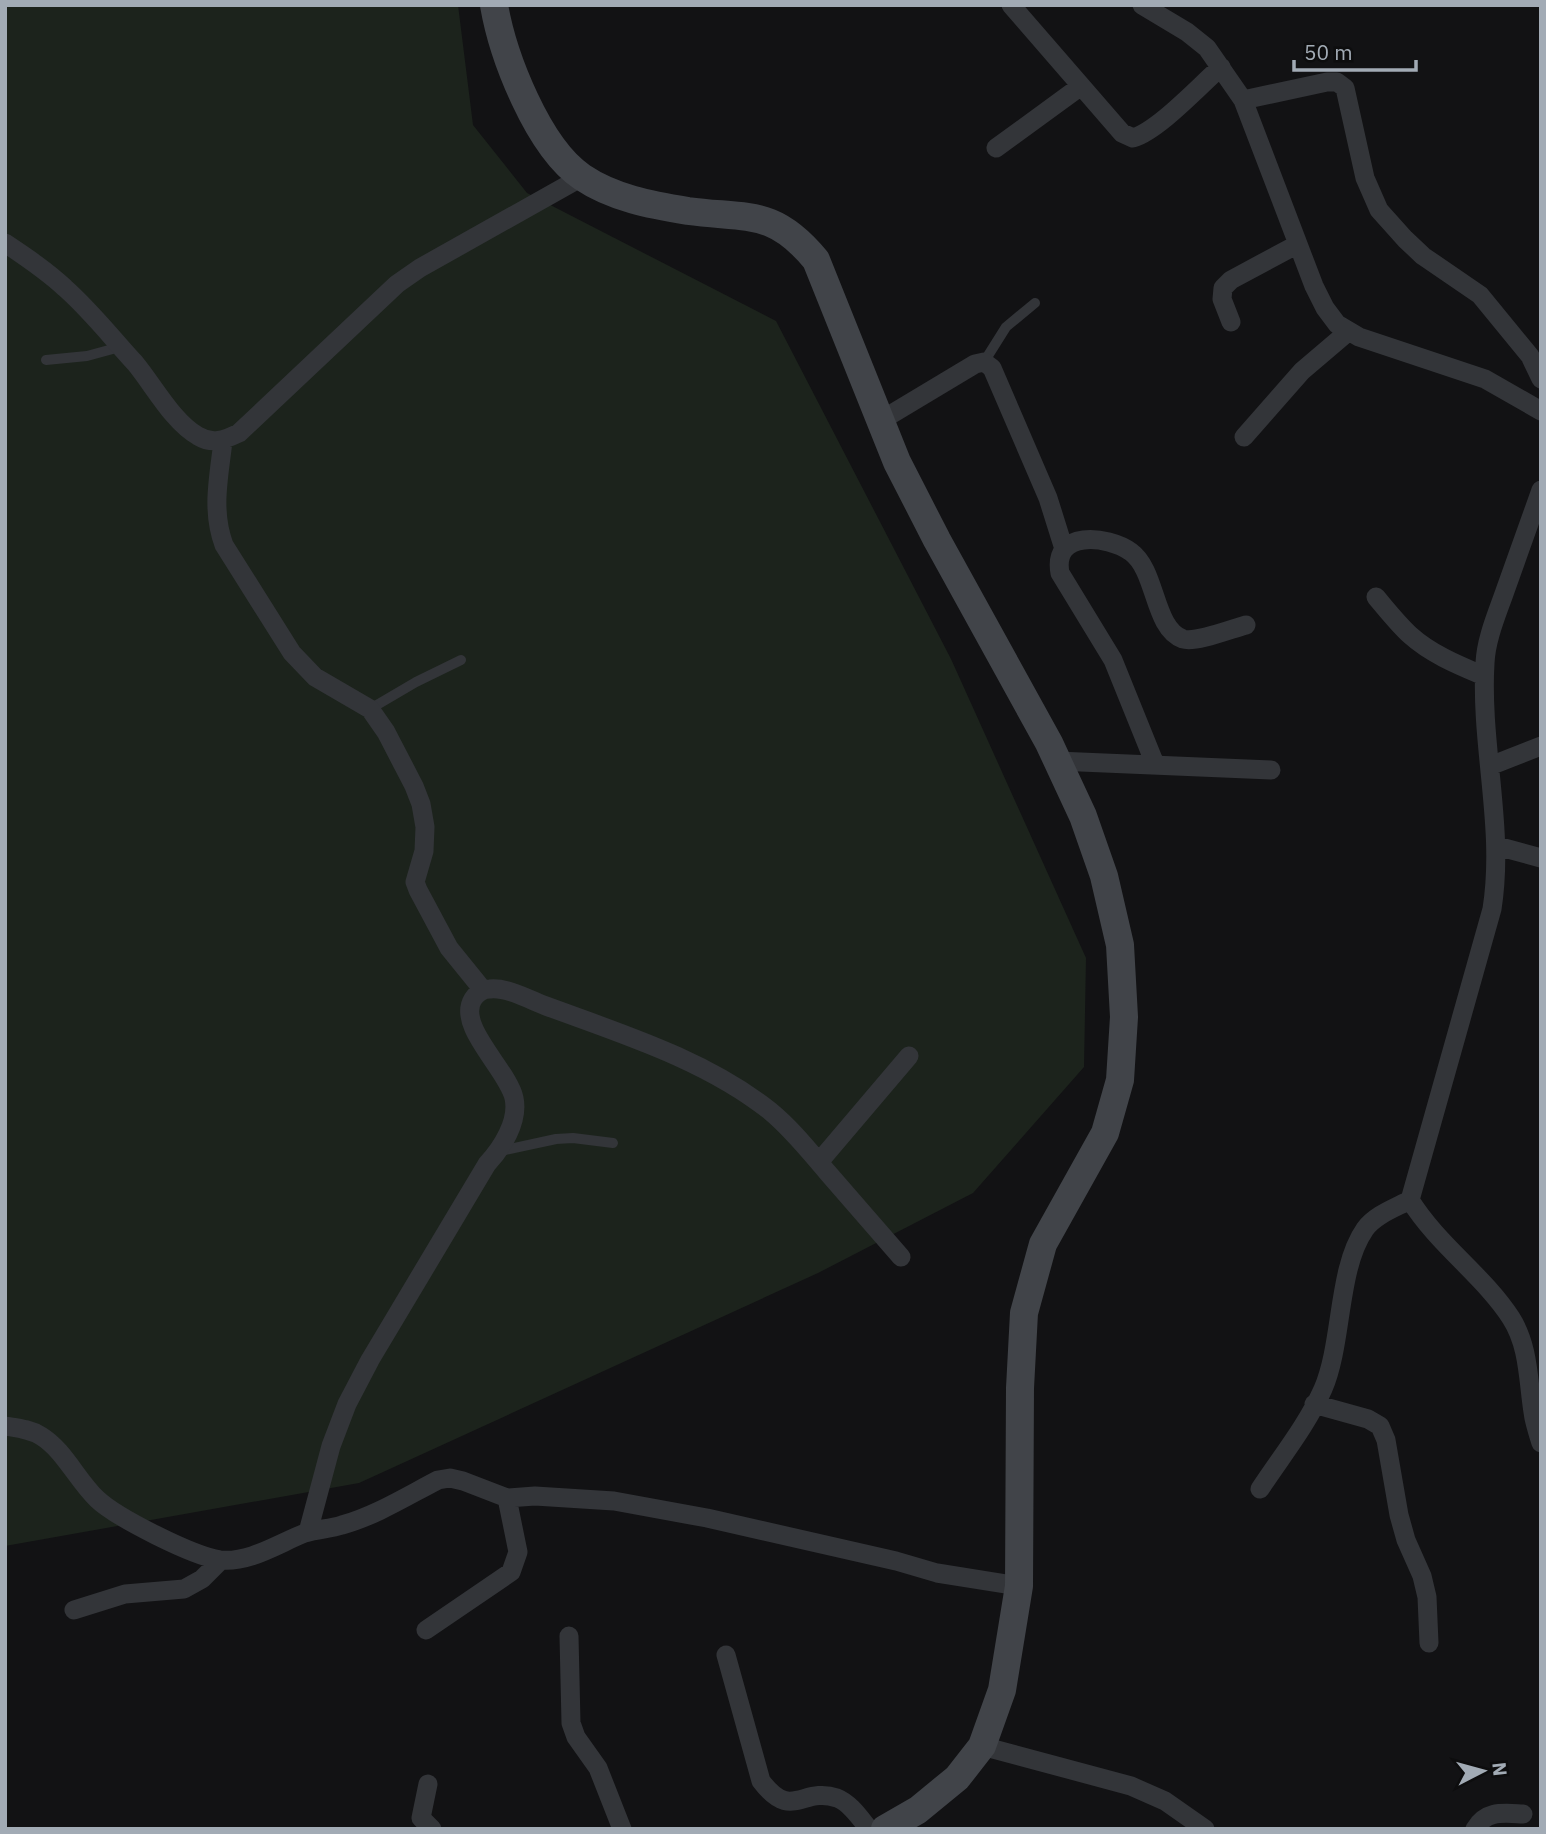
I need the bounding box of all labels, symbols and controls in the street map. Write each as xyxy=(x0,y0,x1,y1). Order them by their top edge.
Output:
scale bar xyxy=(1294,28,1416,72)
text: 50 m xyxy=(1304,38,1353,66)
north arrow xyxy=(1448,1736,1518,1806)
text: N xyxy=(1487,1761,1513,1777)

